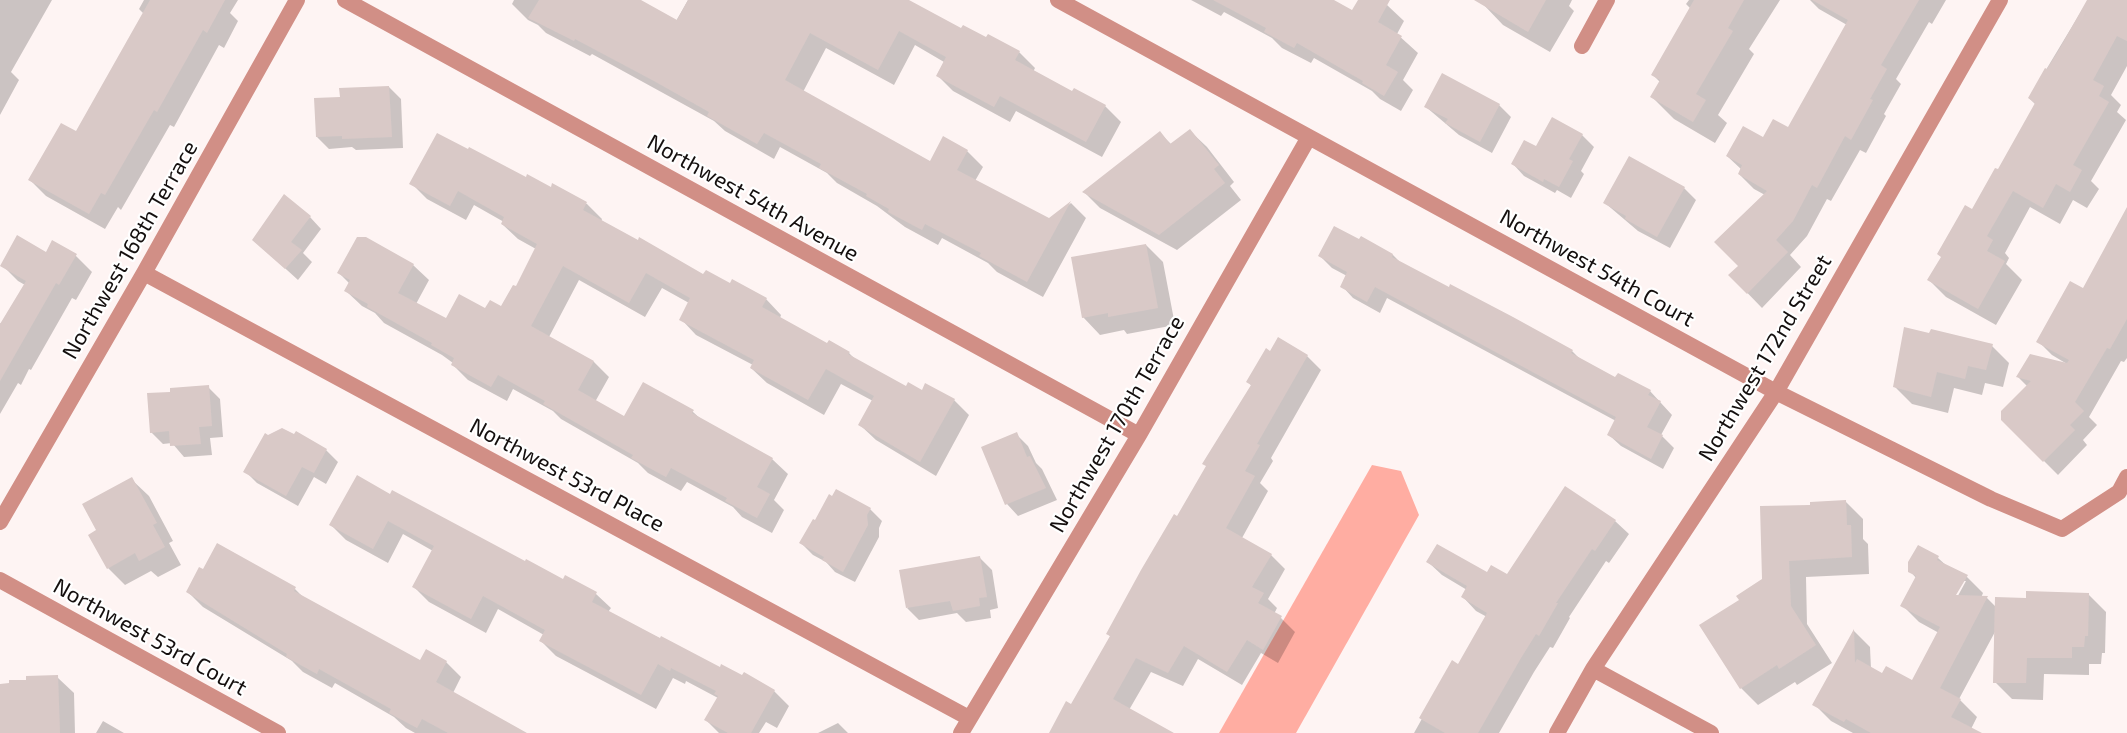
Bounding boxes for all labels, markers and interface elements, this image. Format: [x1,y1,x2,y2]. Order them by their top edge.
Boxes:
street label: Northwest 54th Avenue [643,129,863,267]
street label: Northwest 168th Terrace [57,136,203,364]
street label: Northwest 54th Court [1495,203,1699,333]
street label: Northwest 172nd Street [1693,250,1837,466]
street label: Northwest 170th Terrace [1044,311,1190,537]
street label: Northwest 53rd Place [465,413,669,537]
street label: Northwest 53rd Court [49,573,251,701]

